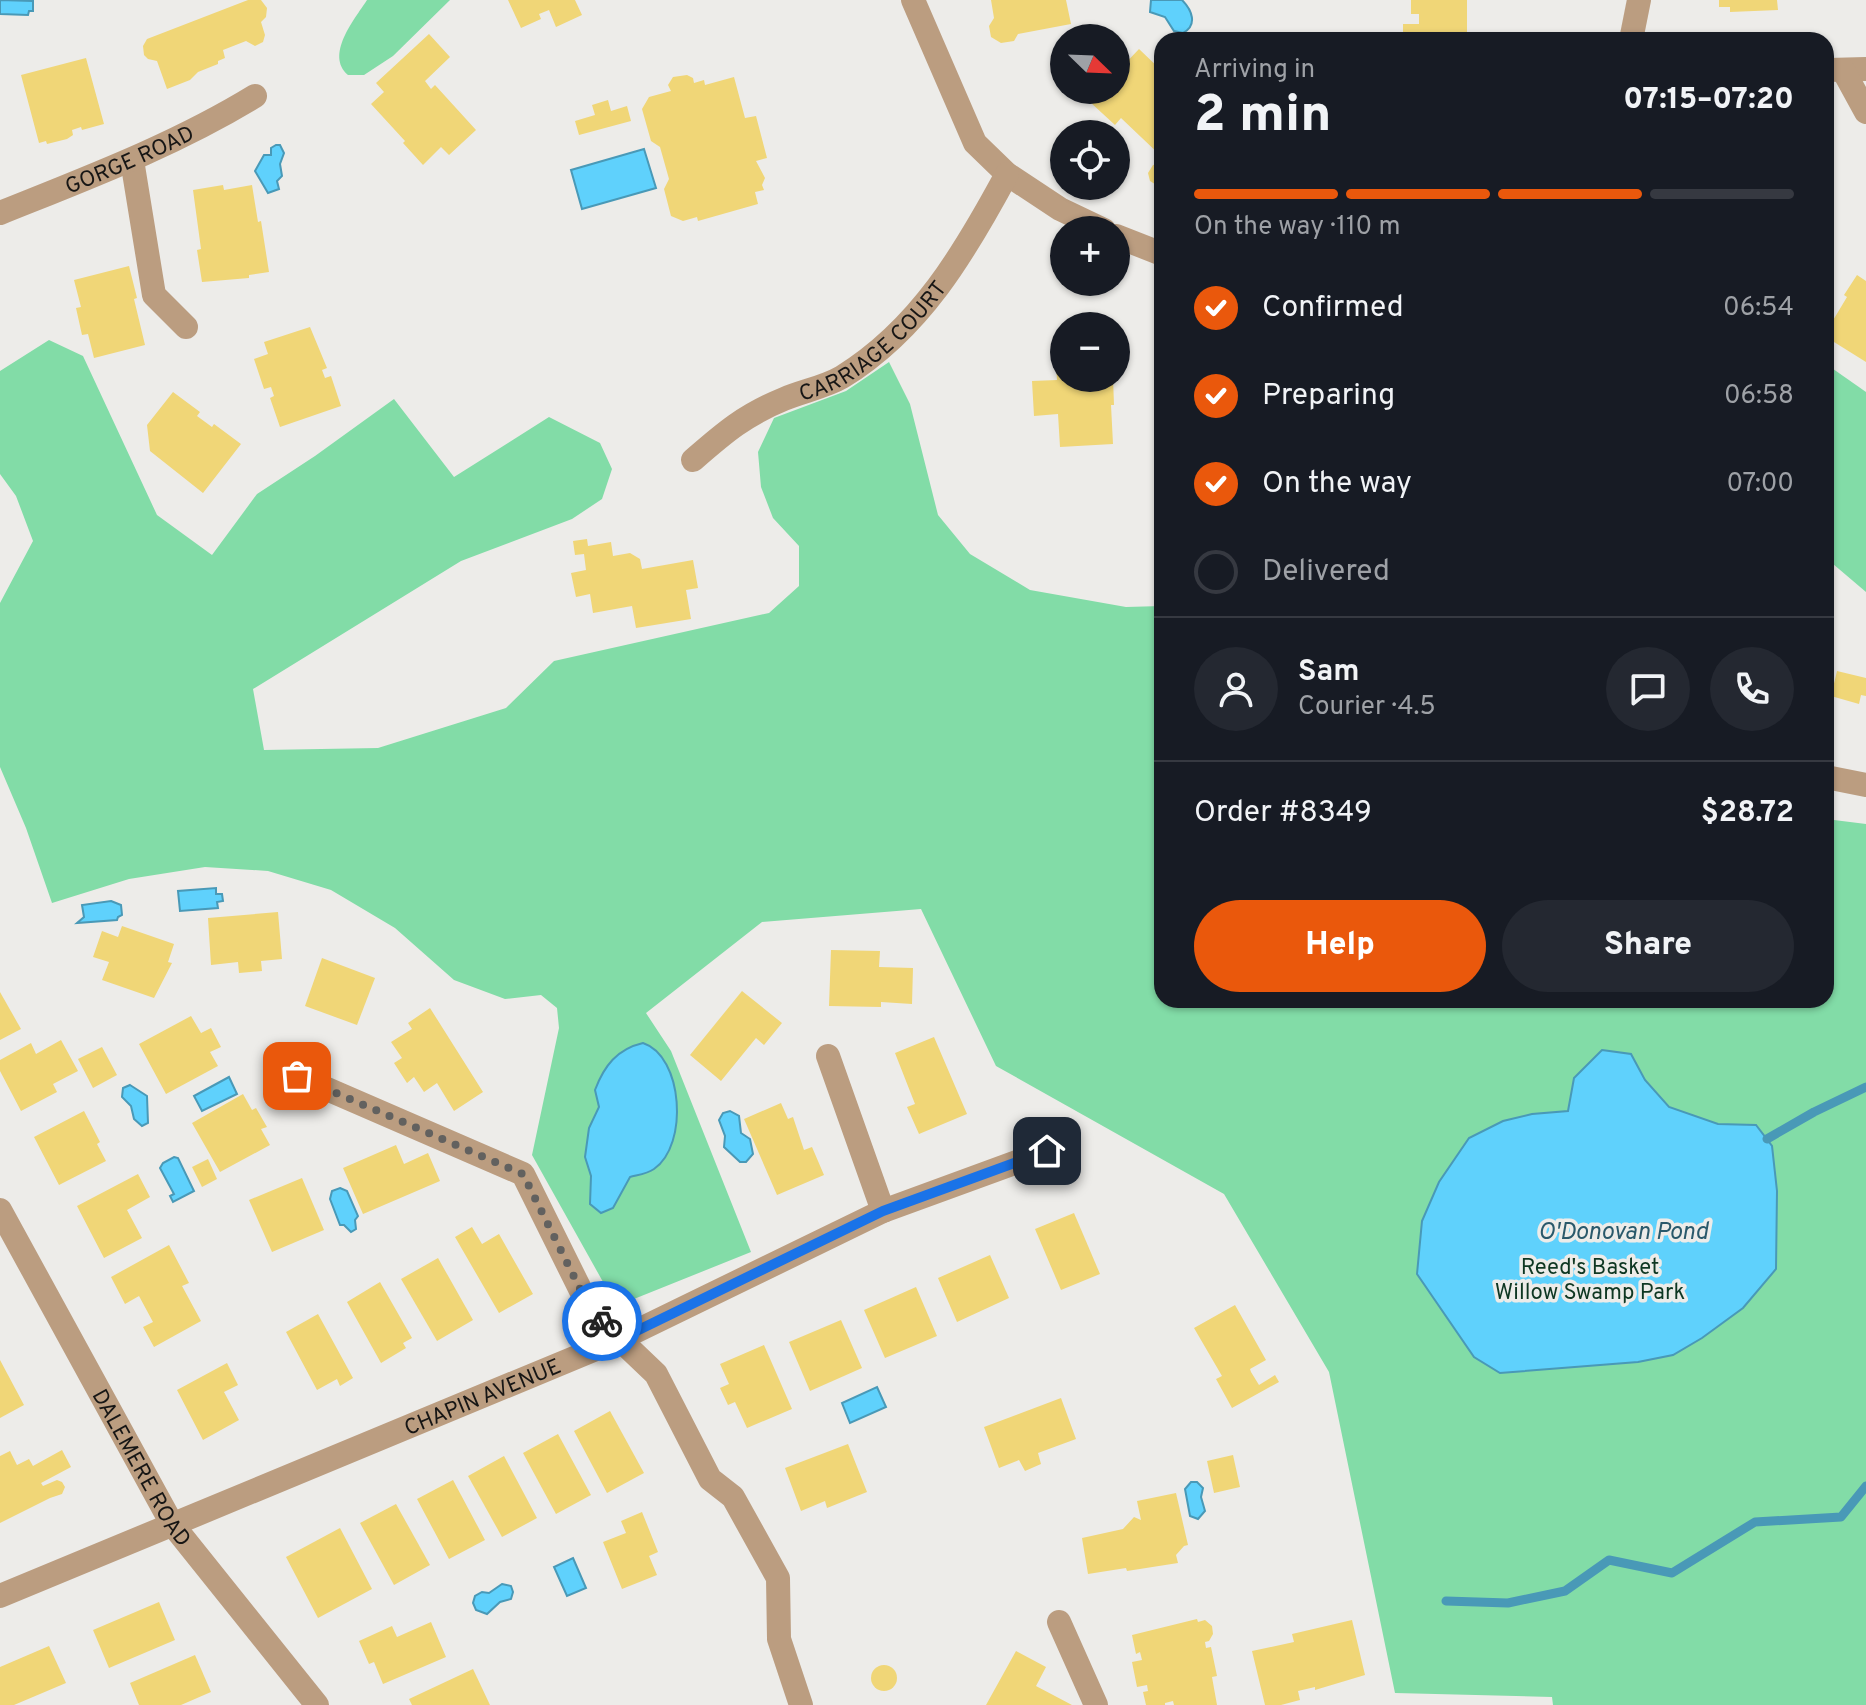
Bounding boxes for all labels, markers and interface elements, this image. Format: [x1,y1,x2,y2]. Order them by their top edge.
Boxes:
north arrow [1050,24,1130,104]
map controls [1050,24,1130,392]
text: Arriving in [1194,54,1315,87]
text: 07:15–07:20 [1623,82,1794,119]
text: 2 min [1194,84,1332,150]
button: locate [1050,120,1130,200]
street label: GORGE ROAD [62,121,199,201]
text: On the way · 110 m [1194,211,1400,244]
button: + [1050,216,1130,296]
street label: CARRIAGE COURT [796,276,954,409]
icon: check [1194,286,1238,330]
text: Confirmed [1262,290,1404,327]
text: 06:54 [1723,292,1794,325]
button: − [1050,312,1130,392]
icon: check [1194,374,1238,418]
text: Preparing [1262,378,1395,415]
text: 06:58 [1724,380,1794,413]
icon: check [1194,462,1238,506]
text: On the way [1262,466,1412,503]
text: 07:00 [1727,468,1794,501]
text: Delivered [1262,554,1390,591]
button: person [1194,647,1278,731]
button: chat [1606,647,1690,731]
button: phone [1710,647,1794,731]
text: Sam [1298,654,1360,691]
text: Courier · 4.5 [1298,691,1436,724]
text: Order #8349 [1194,795,1372,832]
text: $28.72 [1701,795,1794,832]
button: Help [1194,900,1486,992]
button: Share [1502,900,1794,992]
pin [263,1042,331,1110]
icon: bag [275,1054,319,1098]
pin [1013,1117,1081,1185]
icon: home [1025,1129,1069,1173]
water label: O'Donovan Pond [1538,1218,1710,1248]
park label: Reed's Basket Willow Swamp Park [1495,1255,1685,1307]
courier [562,1281,642,1361]
icon: bike [580,1299,624,1343]
street label: CHAPIN AVENUE [401,1354,566,1443]
street label: DALEMERE ROAD [85,1385,196,1553]

